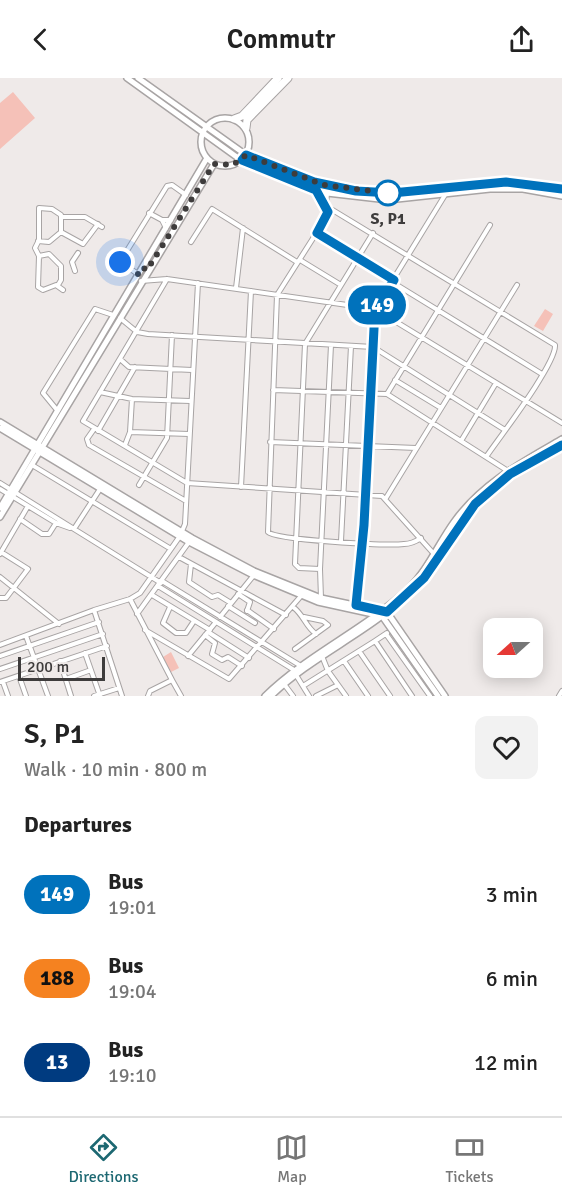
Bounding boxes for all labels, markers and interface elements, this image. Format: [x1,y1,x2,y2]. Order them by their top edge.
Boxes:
icon: back [24,23,57,56]
text: Commutr [227,23,335,56]
icon: share [505,23,538,56]
marker: S, P1 [375,180,401,206]
place label: S, P1 [370,209,406,229]
your location [105,247,135,277]
line badge: 149 [342,286,412,324]
text: 149 [360,292,394,318]
north arrow [483,618,543,678]
map controls [483,618,543,678]
scale bar [18,654,105,682]
text: 200 m [27,657,69,677]
button: heart [475,716,538,779]
text: S, P1 [24,717,85,751]
text: Walk · 10 min · 800 m [24,757,207,782]
text: Departures [24,811,132,838]
text: Bus [108,868,143,895]
text: 149 [40,881,74,907]
text: 3 min [486,881,538,908]
text: 19:01 [108,895,157,920]
text: Bus [108,952,143,979]
text: 188 [40,965,74,991]
text: 6 min [486,965,538,992]
text: 19:04 [108,979,157,1004]
text: Bus [108,1036,143,1063]
text: 13 [46,1049,68,1075]
text: 12 min [474,1049,538,1076]
text: 19:10 [108,1063,157,1088]
tab: Directions [68,1131,138,1187]
tab: Map [275,1131,308,1187]
tab: Tickets [445,1131,493,1187]

